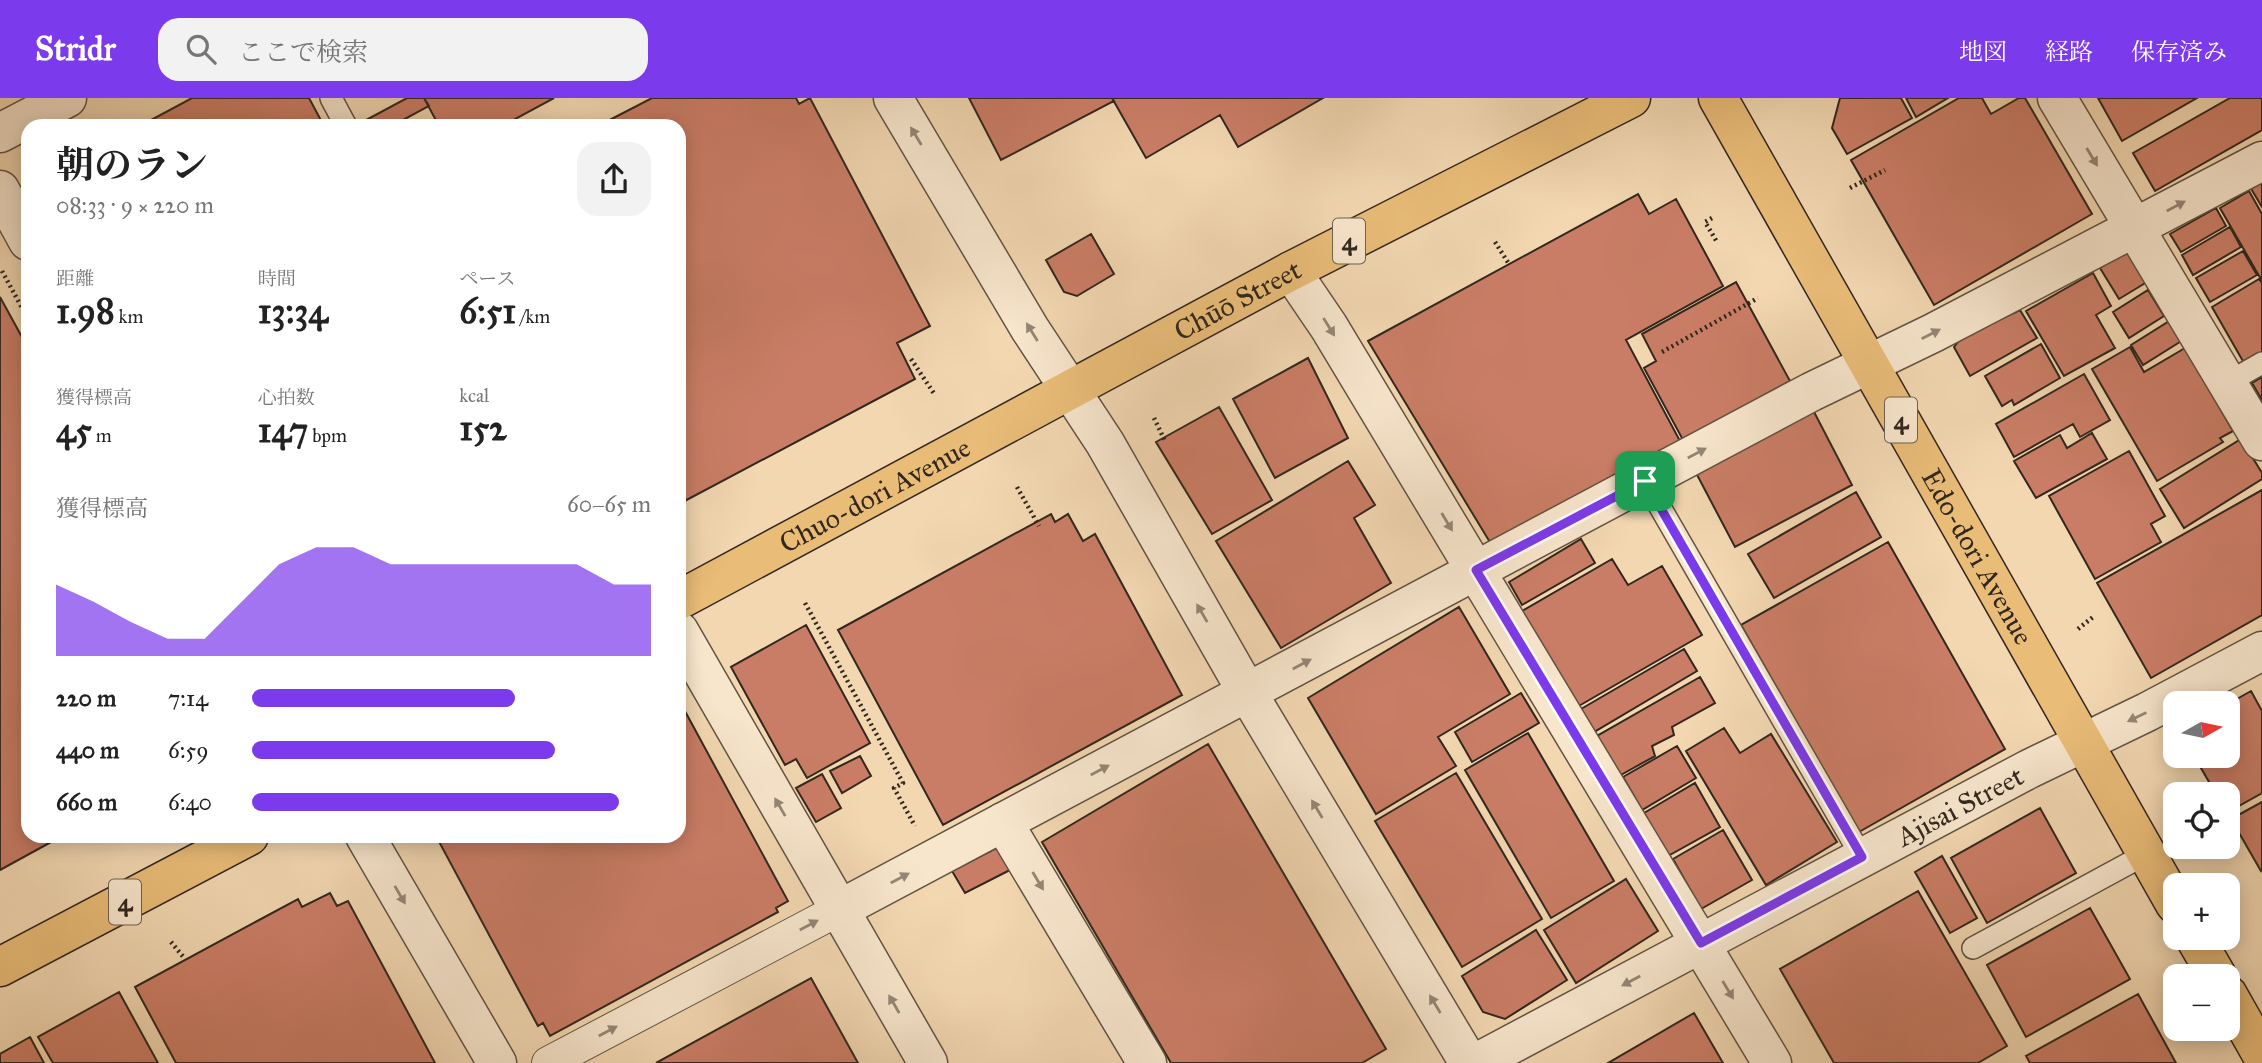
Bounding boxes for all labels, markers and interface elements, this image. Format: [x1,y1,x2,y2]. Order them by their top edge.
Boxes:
search box [158,18,648,81]
text: Stridr [35,29,116,69]
icon: search [182,30,220,68]
text: ここで検索 [238,36,368,68]
text: 地図 [1959,37,2007,67]
text: 経路 [2045,37,2093,67]
text: 保存済み [2131,37,2227,67]
one-way arrow [910,127,922,146]
text: 朝のラン [56,142,208,188]
button: share [577,142,651,216]
one-way arrow [2086,147,2099,166]
text: 08:33 · 9 × 220 m [56,191,214,219]
one-way arrow [2166,201,2186,212]
road number: 4 [1333,218,1365,264]
street label: Chūō Street [1168,252,1307,349]
text: 距離 [56,267,94,290]
text: 時間 [258,267,296,290]
text: ペース [459,267,515,290]
text: 1.98 [56,290,115,333]
text: 13:34 [258,290,328,333]
text: 6:51 [459,290,516,333]
text: km [115,305,143,328]
text: /km [516,305,550,328]
one-way arrow [1323,318,1336,337]
one-way arrow [1025,322,1038,342]
one-way arrow [1921,328,1941,340]
text: kcal [459,384,489,407]
text: 獲得標高 [56,386,132,409]
text: 心拍数 [258,386,315,409]
road number: 4 [1885,398,1917,442]
text: 152 [459,407,506,450]
text: 45 [56,409,92,452]
text: 147 [258,409,308,452]
text: m [92,424,112,447]
text: bpm [308,424,347,447]
street label: Chuo-dori Avenue [773,430,976,561]
one-way arrow [1687,447,1707,459]
pin [1615,451,1675,511]
icon: arrive [1626,462,1664,500]
street label: Edo-dori Avenue [1914,463,2041,651]
text: 60–65 m [567,490,651,518]
text: 獲得標高 [56,494,148,522]
one-way arrow [1441,513,1453,532]
one-way arrow [1196,604,1208,623]
one-way arrow [1292,658,1311,670]
text: 220 m [56,684,116,712]
text: 7:14 [168,684,208,712]
north arrow [2163,691,2240,768]
map controls [2163,691,2240,1041]
one-way arrow [2126,712,2147,723]
text: 440 m [56,736,119,764]
text: 6:59 [168,736,209,764]
street label: Ajisai Street [1890,758,2030,855]
one-way arrow [1091,764,1110,776]
button: locate [2163,782,2240,859]
text: 660 m [56,788,117,816]
text: 6:40 [168,788,212,816]
one-way arrow [774,798,786,817]
one-way arrow [1311,800,1324,819]
one-way arrow [890,872,910,883]
one-way arrow [1032,872,1044,891]
button: + [2163,873,2240,950]
road number: 4 [109,880,141,924]
one-way arrow [394,886,406,905]
one-way arrow [799,920,819,931]
button: − [2163,964,2240,1041]
one-way arrow [1620,974,1640,986]
one-way arrow [1722,981,1735,1000]
one-way arrow [888,994,900,1014]
one-way arrow [1428,995,1441,1014]
one-way arrow [598,1026,618,1037]

